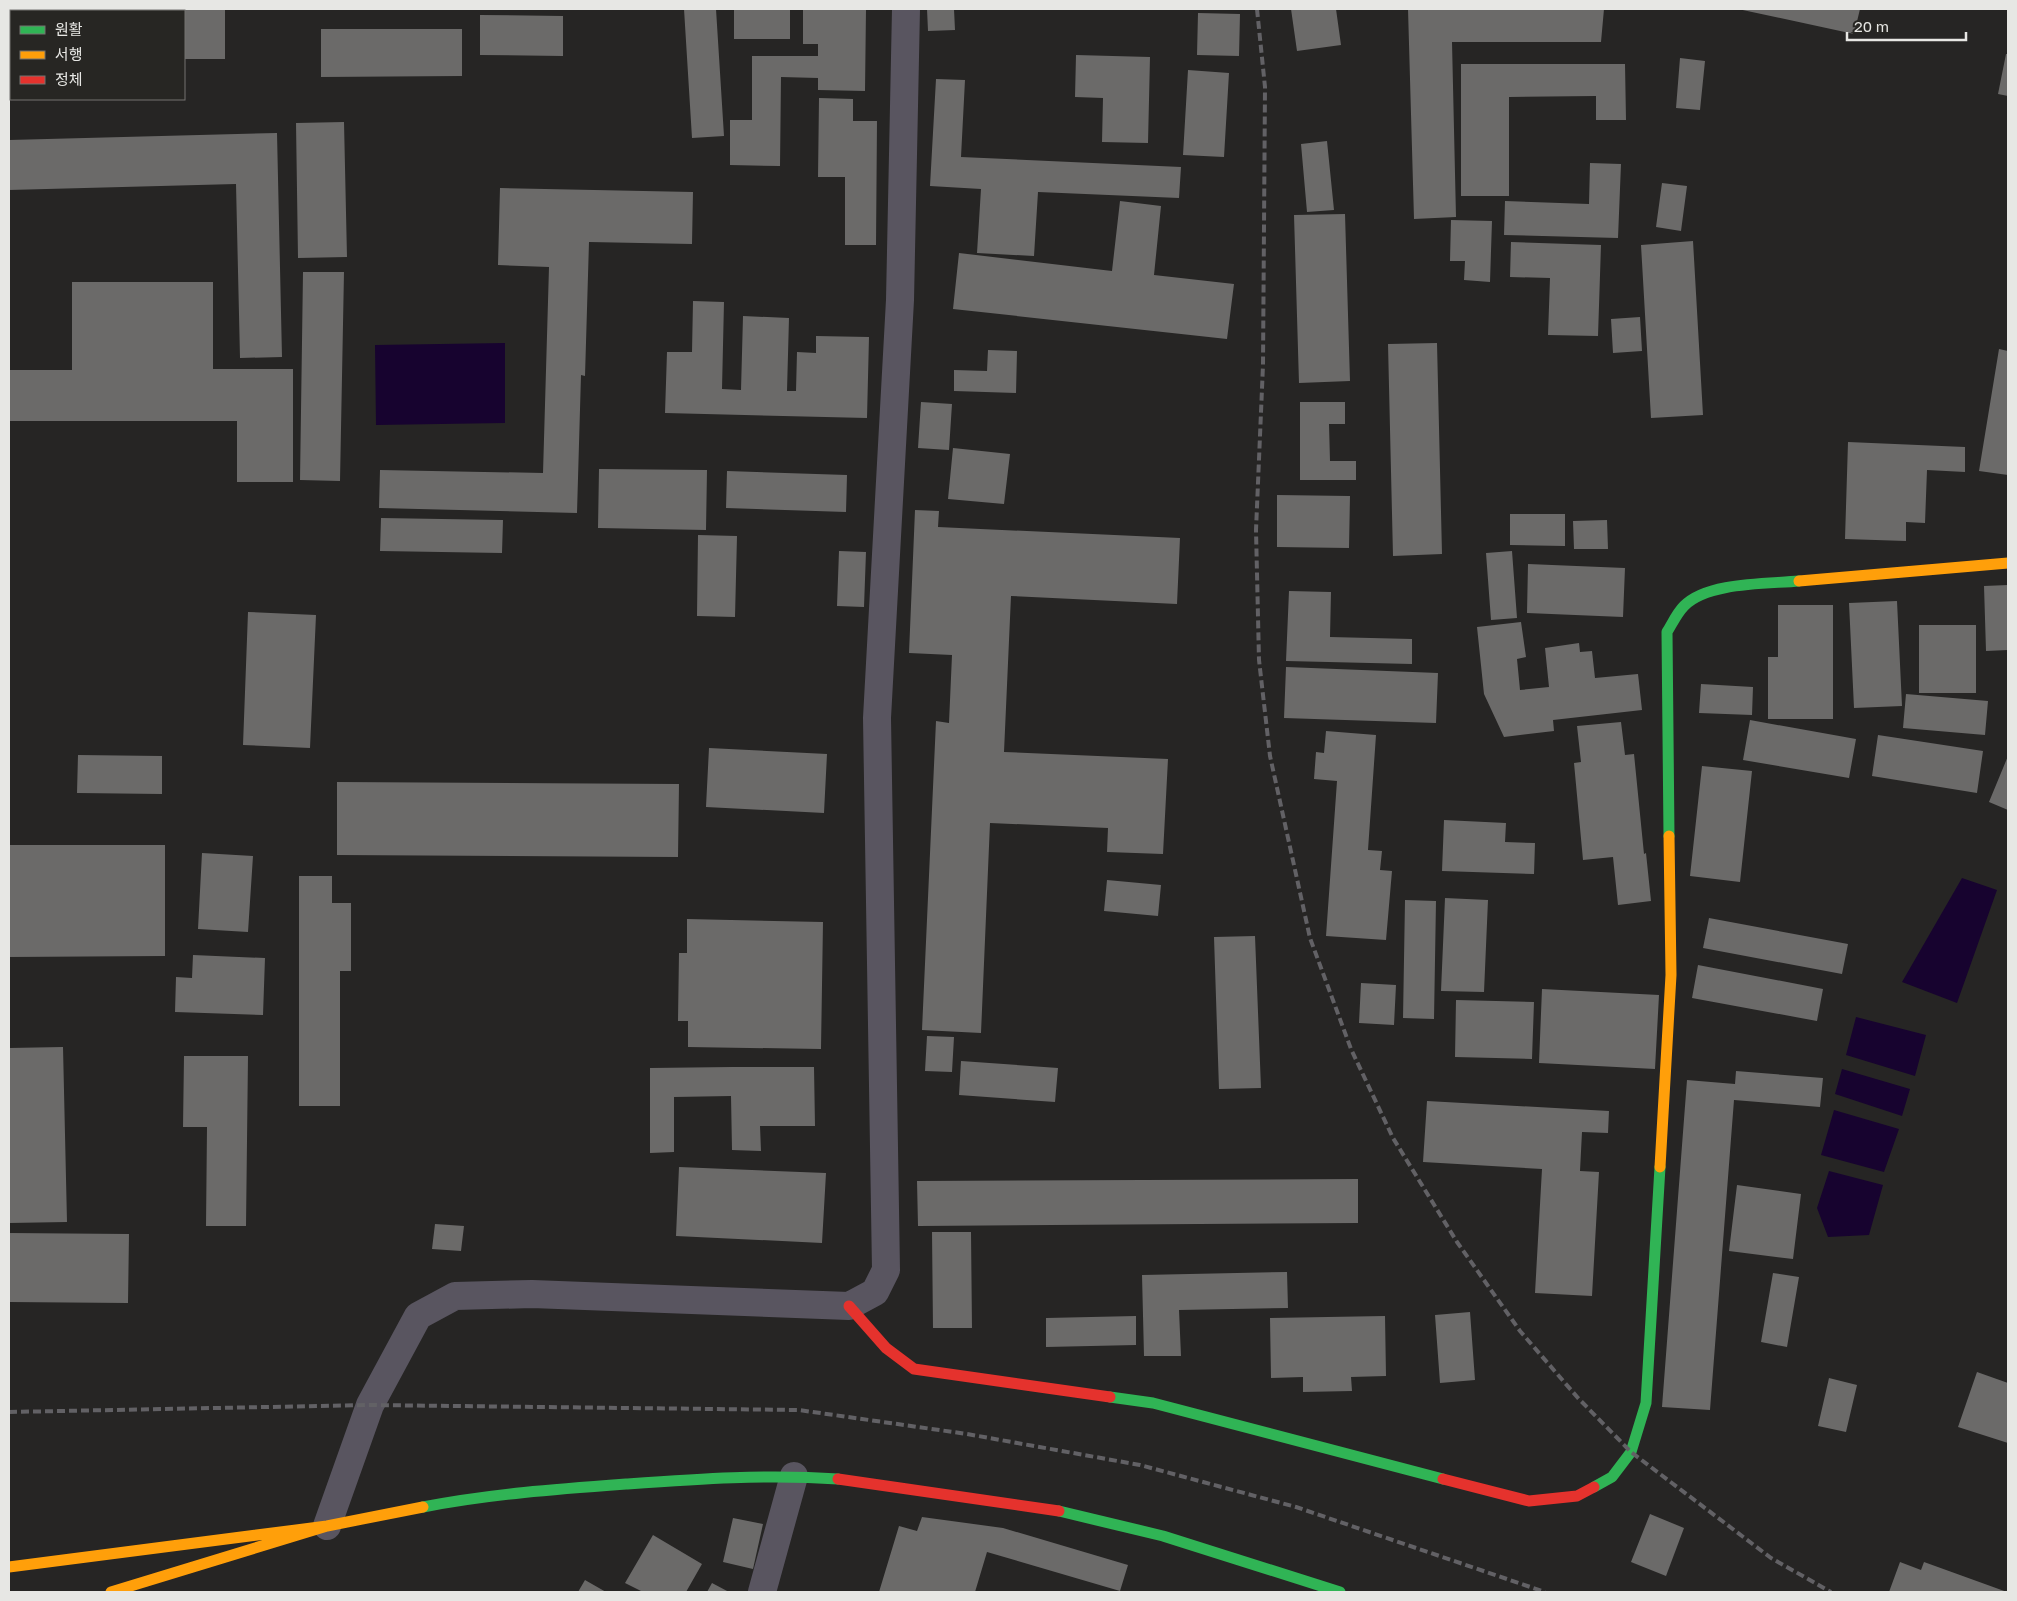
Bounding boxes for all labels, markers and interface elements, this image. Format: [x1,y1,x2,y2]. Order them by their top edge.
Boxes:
legend [10,10,185,100]
scale bar [1847,10,1966,42]
text: 20 m [1854,17,1889,35]
text: 원활 [55,20,83,38]
text: 서행 [55,45,83,63]
text: 정체 [55,70,83,88]

